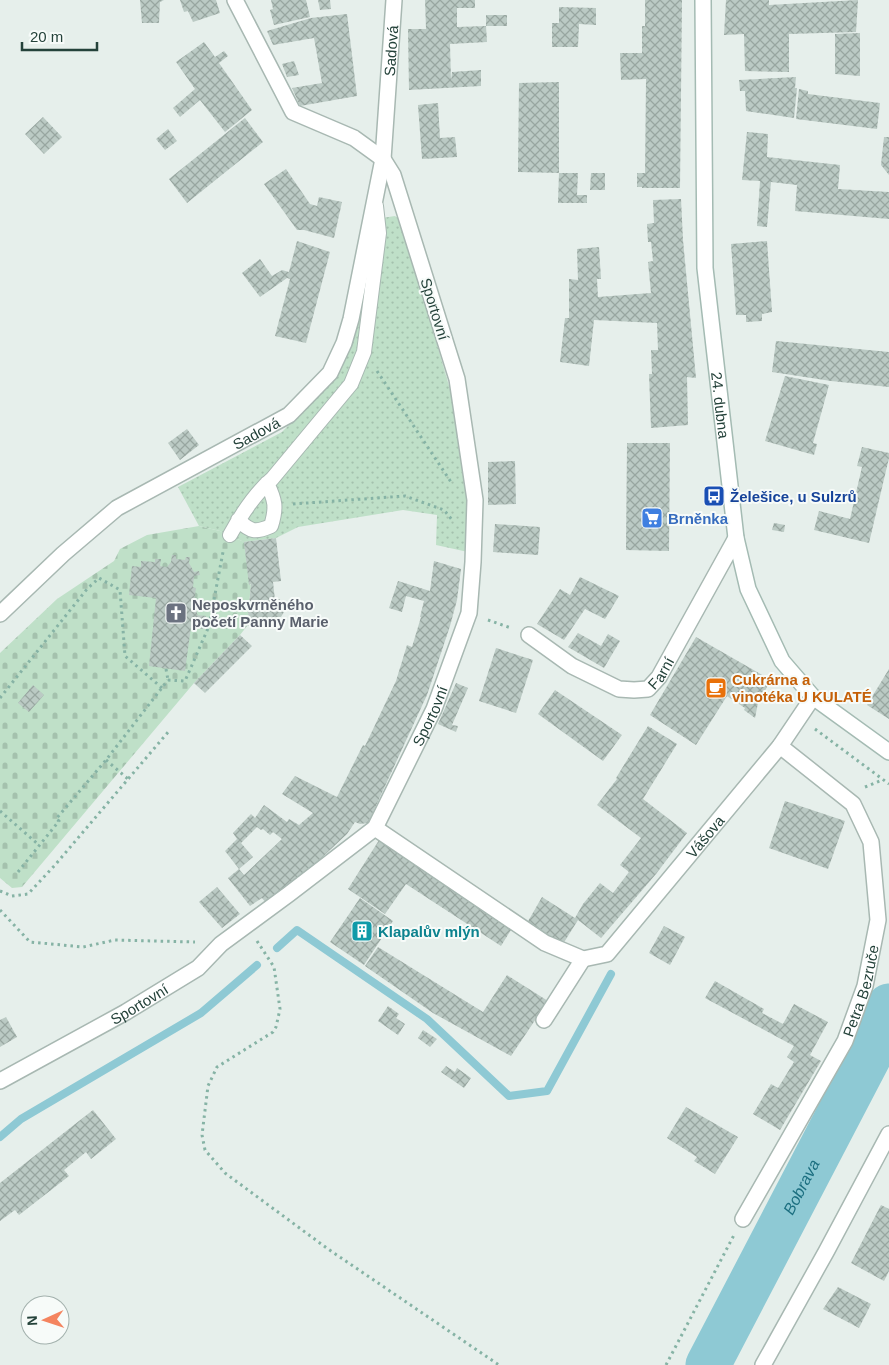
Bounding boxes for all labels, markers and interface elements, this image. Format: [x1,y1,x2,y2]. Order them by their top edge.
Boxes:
scale bar [22,20,98,52]
street label: Sadová [380,24,401,77]
text: 20 m [30,28,63,45]
street label: Sportovní [417,276,453,343]
street label: 24. dubna [708,371,733,440]
street label: Sadová [230,413,283,452]
bus stop icon: Želešice, u Sulzrů [702,484,726,508]
place label: Želešice, u Sulzrů [730,488,857,505]
supermarket icon: Brněnka [640,506,664,530]
place label: Brněnka [668,510,729,527]
place label: Neposkvrněného početí Panny Marie [192,596,329,630]
church icon: Neposkvrněného početí Panny Marie [164,601,188,625]
street label: Farní [644,653,677,692]
place label: Cukrárna a vinotéka U KULATÉ [732,671,872,705]
cafe icon: Cukrárna a vinotéka U KULATÉ [704,676,728,700]
street label: Sportovní [409,683,451,749]
street label: Vášova [682,811,728,861]
building icon: Klapalův mlýn [350,919,374,943]
place label: Klapalův mlýn [378,923,480,940]
street label: Petra Bezruče [839,943,881,1039]
street label: Sportovní [107,980,172,1028]
water label: Bobrava [780,1156,822,1217]
north arrow [20,1295,70,1345]
text: N [24,1315,40,1326]

